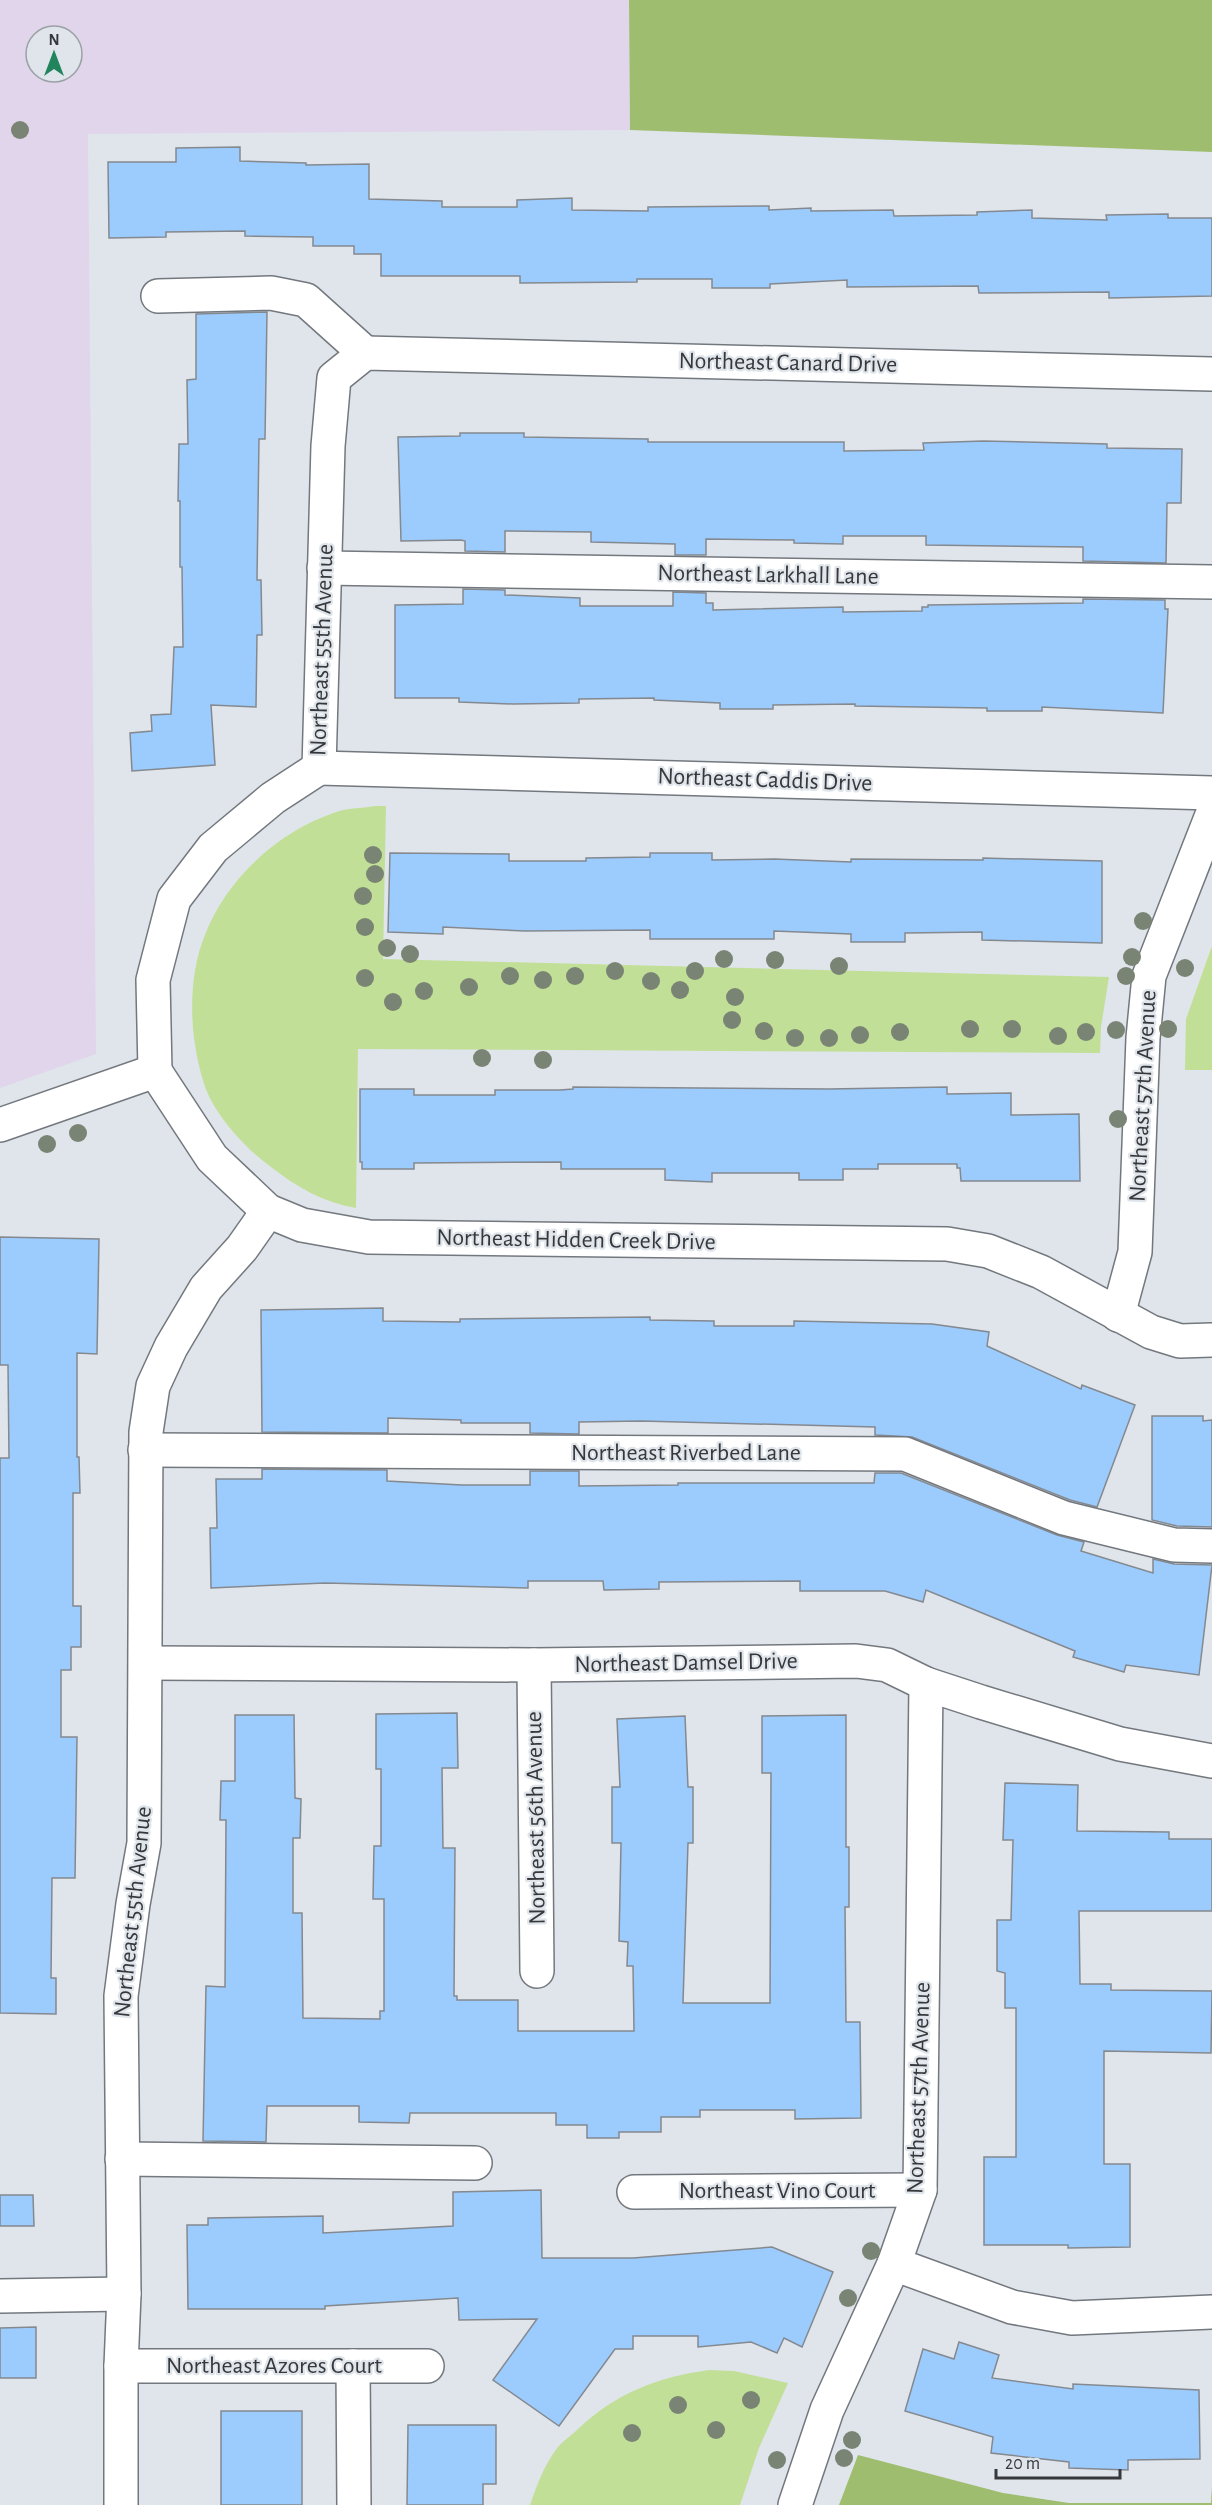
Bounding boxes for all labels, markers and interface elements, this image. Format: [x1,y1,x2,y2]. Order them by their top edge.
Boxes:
north arrow [24,24,84,84]
text: N [48,32,60,48]
street label: Northeast Canard Drive [679,349,897,377]
street label: Northeast 55th Avenue [306,544,338,756]
street label: Northeast Larkhall Lane [657,561,879,589]
street label: Northeast Caddis Drive [657,764,873,796]
street label: Northeast 57th Avenue [1125,989,1161,1203]
street label: Northeast Hidden Creek Drive [436,1226,716,1254]
street label: Northeast Riverbed Lane [571,1441,801,1465]
street label: Northeast Damsel Drive [574,1649,798,1677]
street label: Northeast 56th Avenue [522,1711,550,1925]
street label: Northeast 55th Avenue [110,1805,156,2019]
street label: Northeast 57th Avenue [903,1982,935,2194]
street label: Northeast Vino Court [679,2179,876,2203]
street label: Northeast Azores Court [166,2354,382,2378]
scale bar [996,2442,1120,2480]
text: 20 m [1005,2455,1040,2473]

